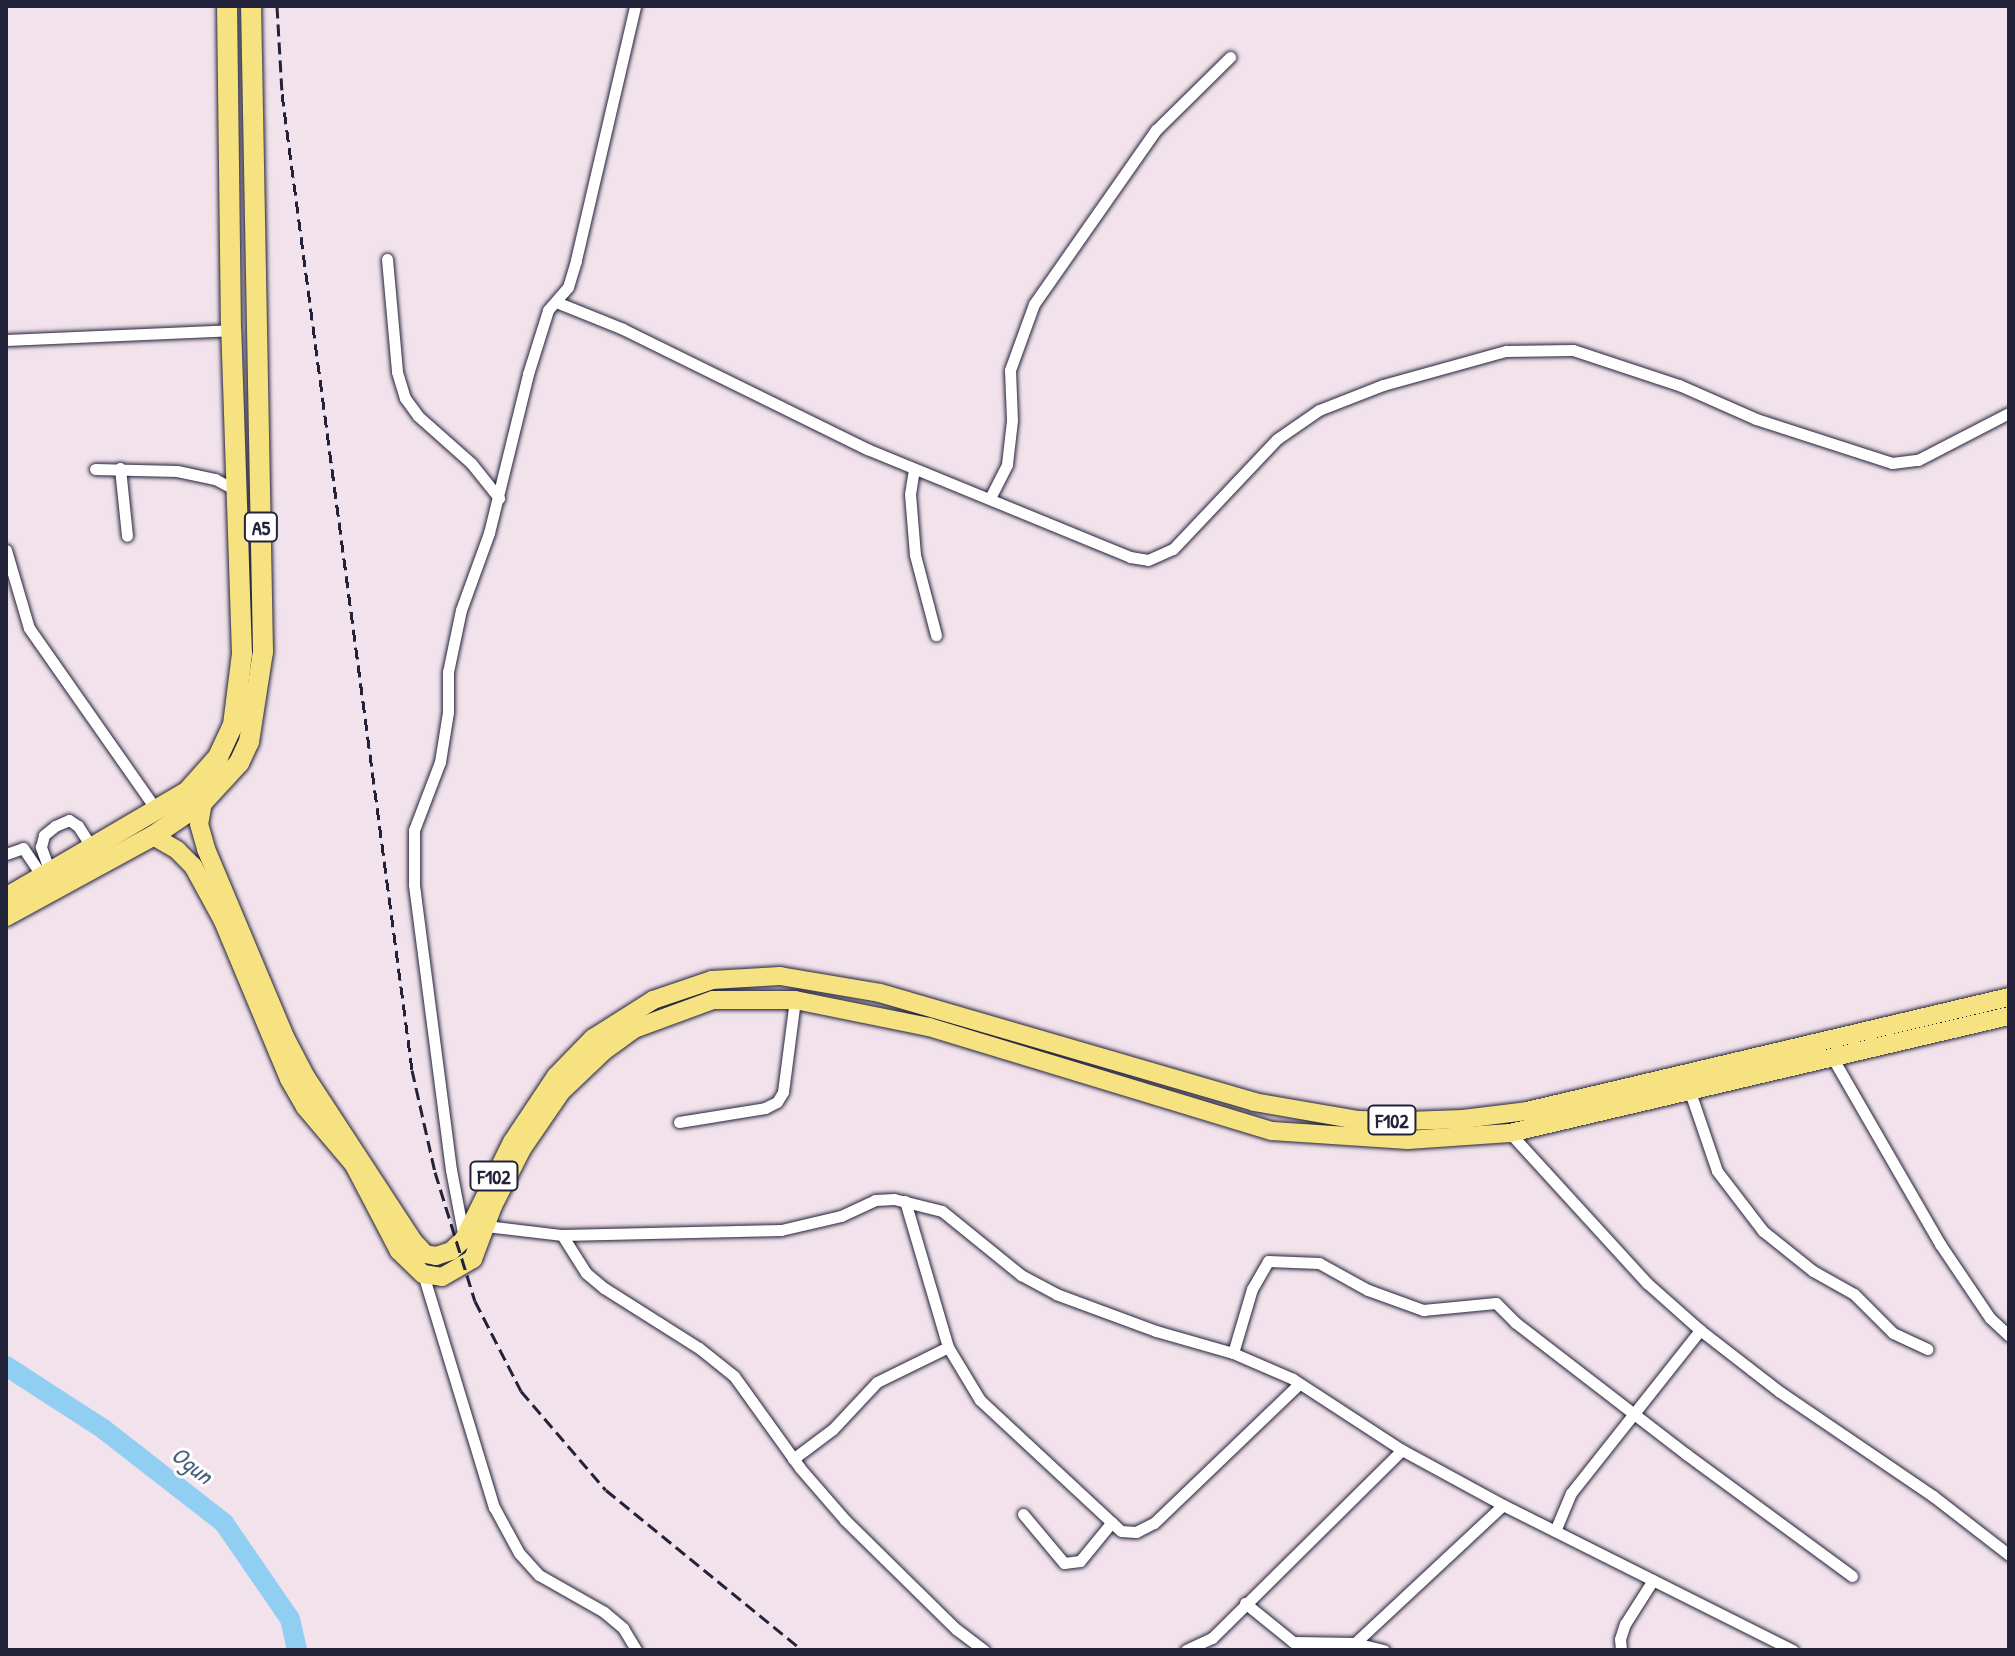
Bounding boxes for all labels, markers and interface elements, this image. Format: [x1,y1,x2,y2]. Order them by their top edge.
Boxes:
road number: A5 [243,511,279,543]
road number: F102 [1366,1104,1418,1136]
road number: F102 [468,1160,520,1192]
water label: Ogun [166,1440,218,1490]

